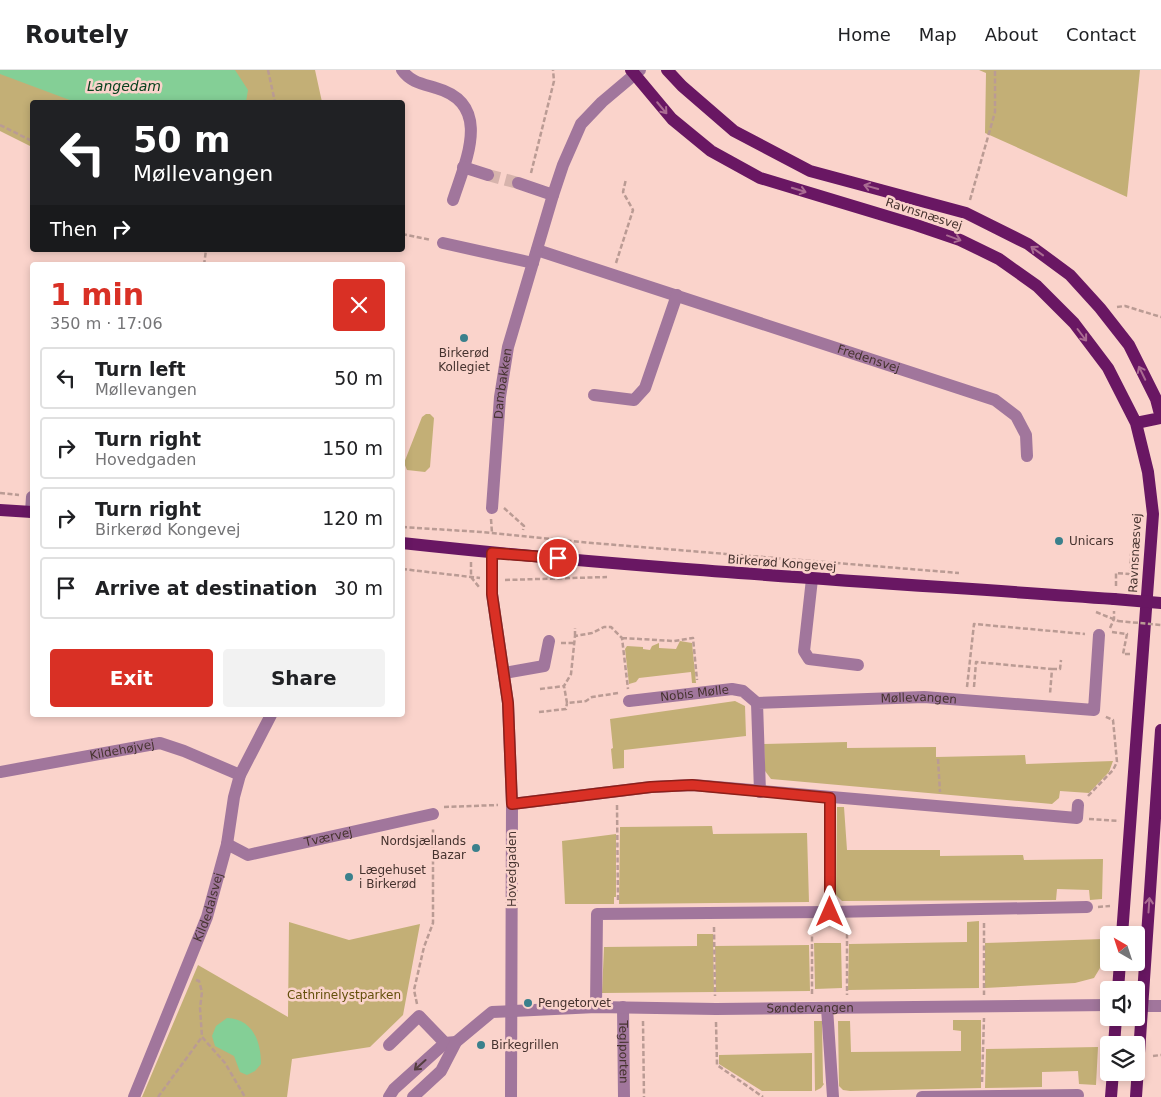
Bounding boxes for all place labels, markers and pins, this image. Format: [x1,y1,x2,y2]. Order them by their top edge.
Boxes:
marker: Birkerød Kollegiet [458,332,470,344]
place label: Birkerød Kollegiet [438,346,490,374]
place label: Unicars [1069,534,1114,548]
marker: Unicars [1053,535,1065,547]
pin [537,537,579,579]
place label: Nordsjællands Bazar [380,834,466,862]
marker: Nordsjællands Bazar [470,842,482,854]
place label: Lægehuset i Birkerød [359,863,426,891]
marker: Lægehuset i Birkerød [343,871,355,883]
place label: Pengetorvet [538,996,611,1010]
marker: Pengetorvet [522,997,534,1009]
place label: Birkegrillen [491,1038,559,1052]
marker: Birkegrillen [475,1039,487,1051]

